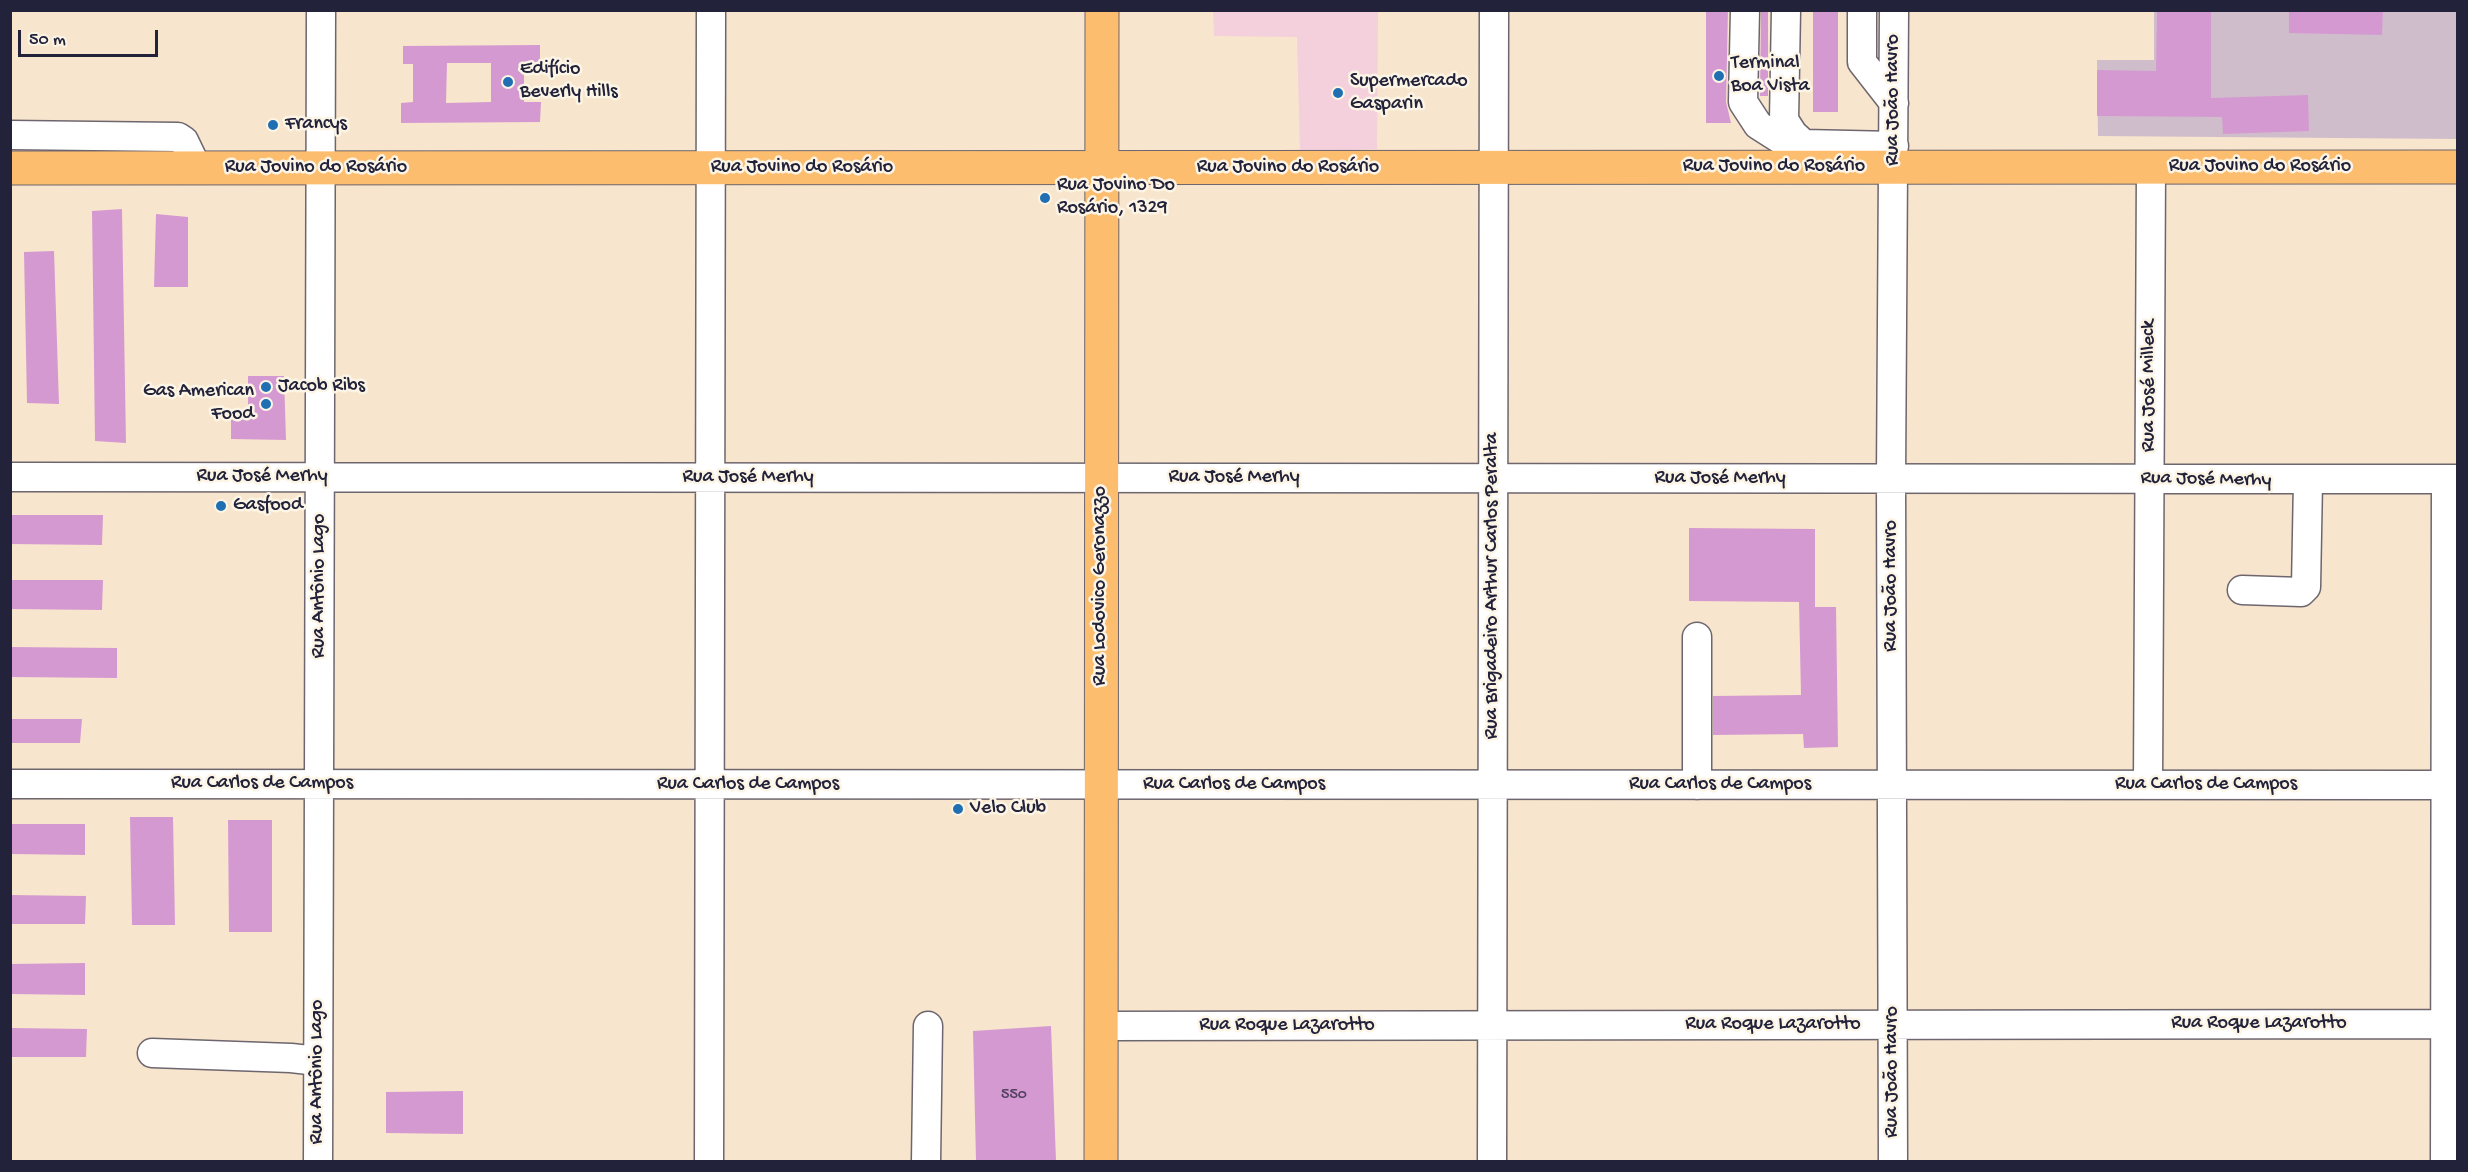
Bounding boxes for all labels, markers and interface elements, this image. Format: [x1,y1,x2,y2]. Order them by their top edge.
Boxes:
scale bar [21,18,160,56]
text: 50 m [29,30,66,51]
street label: Rua João Havro [1882,34,1906,166]
place label: Terminal Boa Vista [1731,52,1810,99]
place label: Edifício Beverly Hills [520,58,618,105]
marker: Terminal Boa Vista [1712,69,1726,83]
place label: Supermercado Gasparin [1350,70,1468,117]
marker: Edifício Beverly Hills [501,75,515,89]
marker: Supermercado Gasparin [1331,86,1345,100]
place label: Francys [285,113,347,137]
marker: Francys [266,118,280,132]
street label: Rua Jovino do Rosário [1683,155,1865,179]
street label: Rua Jovino do Rosário [2169,155,2351,179]
street label: Rua Jovino do Rosário [225,156,407,180]
street label: Rua Jovino do Rosário [711,156,893,180]
street label: Rua Jovino do Rosário [1197,156,1379,180]
place label: Rua Jovino Do Rosário, 1329 [1057,174,1175,221]
marker: Rua Jovino Do Rosário, 1329 [1038,191,1052,205]
street label: Rua José Milleck [2138,320,2162,452]
place label: Jacob Ribs [278,375,365,399]
place label: Gas American Food [143,380,254,427]
marker: Jacob Ribs [259,380,273,394]
marker: Gas American Food [259,397,273,411]
street label: Rua Brigadeiro Arthur Carlos Peralta [1481,433,1505,739]
street label: Rua José Merhy [197,465,327,489]
street label: Rua José Merhy [683,466,813,490]
street label: Rua José Merhy [1169,466,1299,490]
street label: Rua José Merhy [1655,467,1785,491]
street label: Rua José Merhy [2140,467,2272,493]
street label: Rua Lodovico Geronazzo [1089,486,1113,686]
place label: Gasfood [233,494,303,518]
marker: Gasfood [214,499,228,513]
street label: Rua Antônio Lago [308,514,332,658]
street label: Rua João Havro [1880,520,1904,652]
street label: Rua Carlos de Campos [171,772,353,796]
street label: Rua Carlos de Campos [657,773,839,797]
street label: Rua Carlos de Campos [1143,773,1325,797]
street label: Rua Carlos de Campos [1629,773,1811,797]
street label: Rua Carlos de Campos [2115,773,2297,797]
place label: Velo Club [970,797,1046,821]
marker: Velo Club [951,802,965,816]
street label: Rua Antônio Lago [306,1000,330,1144]
street label: Rua João Havro [1881,1006,1905,1138]
street label: Rua Roque Lazarotto [2171,1012,2347,1036]
street label: Rua Roque Lazarotto [1685,1013,1861,1037]
street label: Rua Roque Lazarotto [1199,1014,1375,1038]
house number: 550 [1001,1086,1027,1106]

